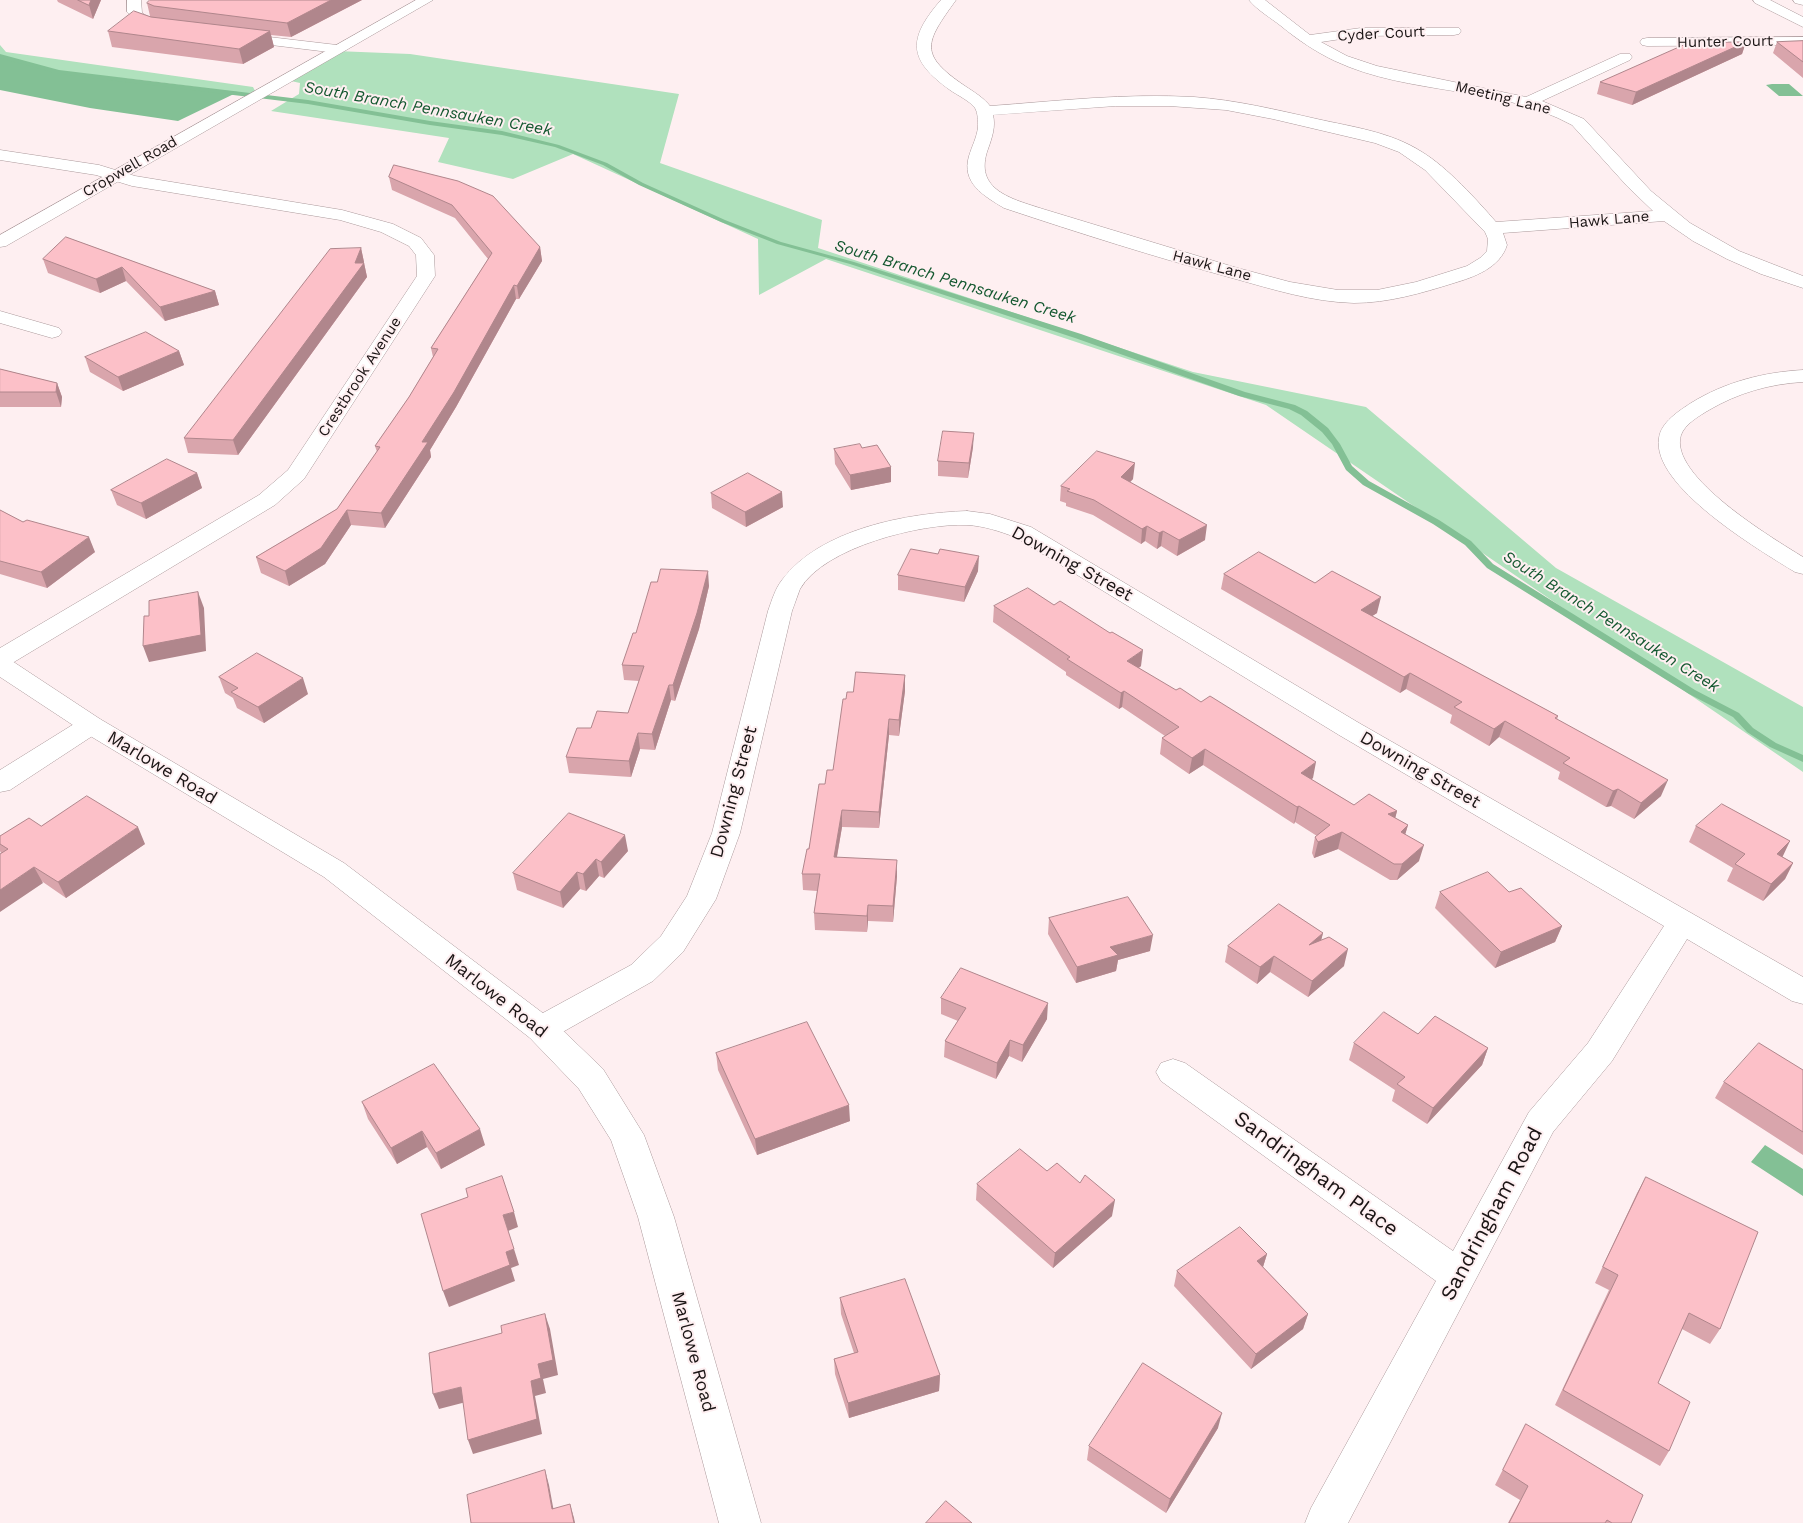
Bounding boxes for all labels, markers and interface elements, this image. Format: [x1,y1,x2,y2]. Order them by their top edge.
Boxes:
street label: Cyder Court [1337,23,1425,45]
street label: Hunter Court [1677,32,1773,52]
street label: Meeting Lane [1453,77,1553,119]
water label: South Branch Pennsauken Creek [303,78,553,140]
street label: Cropwell Road [80,133,180,201]
street label: Hawk Lane [1568,208,1650,232]
water label: South Branch Pennsauken Creek [832,236,1078,328]
street label: Hawk Lane [1171,247,1253,285]
street label: Crestbrook Avenue [315,314,405,440]
street label: Downing Street [1008,522,1136,606]
water label: South Branch Pennsauken Creek [1499,547,1723,697]
street label: Downing Street [706,724,762,860]
street label: Marlowe Road [103,727,221,809]
street label: Downing Street [1356,727,1484,813]
street label: Marlowe Road [440,949,552,1043]
street label: Sandringham Place [1229,1106,1403,1242]
street label: Sandringham Road [1436,1123,1548,1305]
street label: Marlowe Road [667,1289,719,1415]

